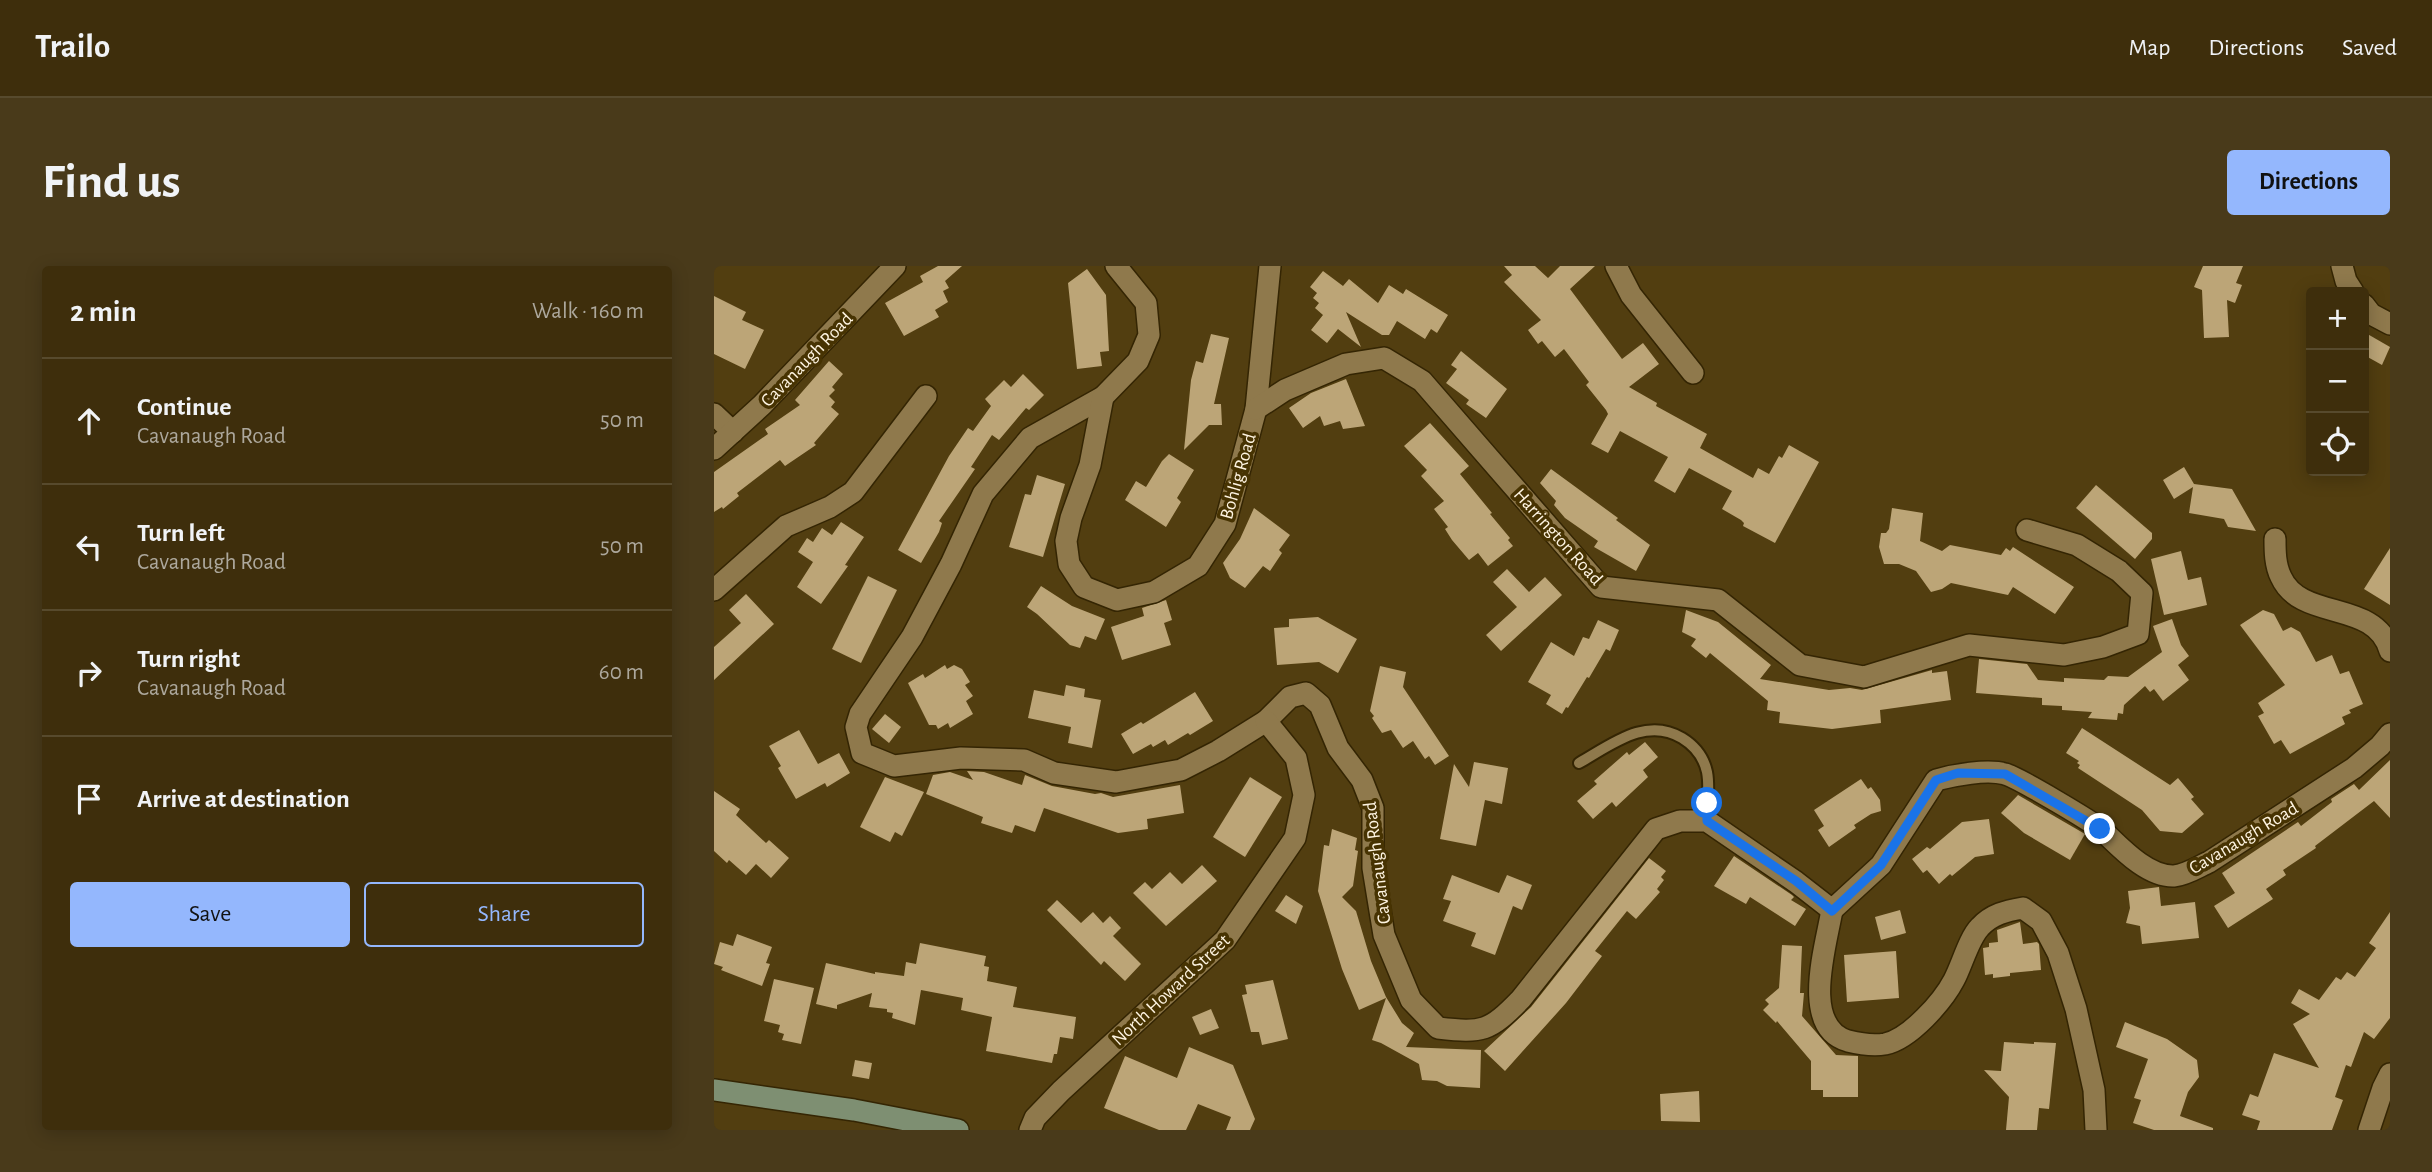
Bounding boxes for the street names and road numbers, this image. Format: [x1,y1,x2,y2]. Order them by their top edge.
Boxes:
street label: Cavanaugh Road [757,309,857,411]
street label: Bohlig Road [1217,431,1260,522]
street label: Harrington Road [1510,485,1606,589]
street label: Cavanaugh Road [2186,798,2302,878]
street label: Cavanaugh Road [1361,800,1394,925]
street label: North Howard Street [1108,931,1234,1049]

